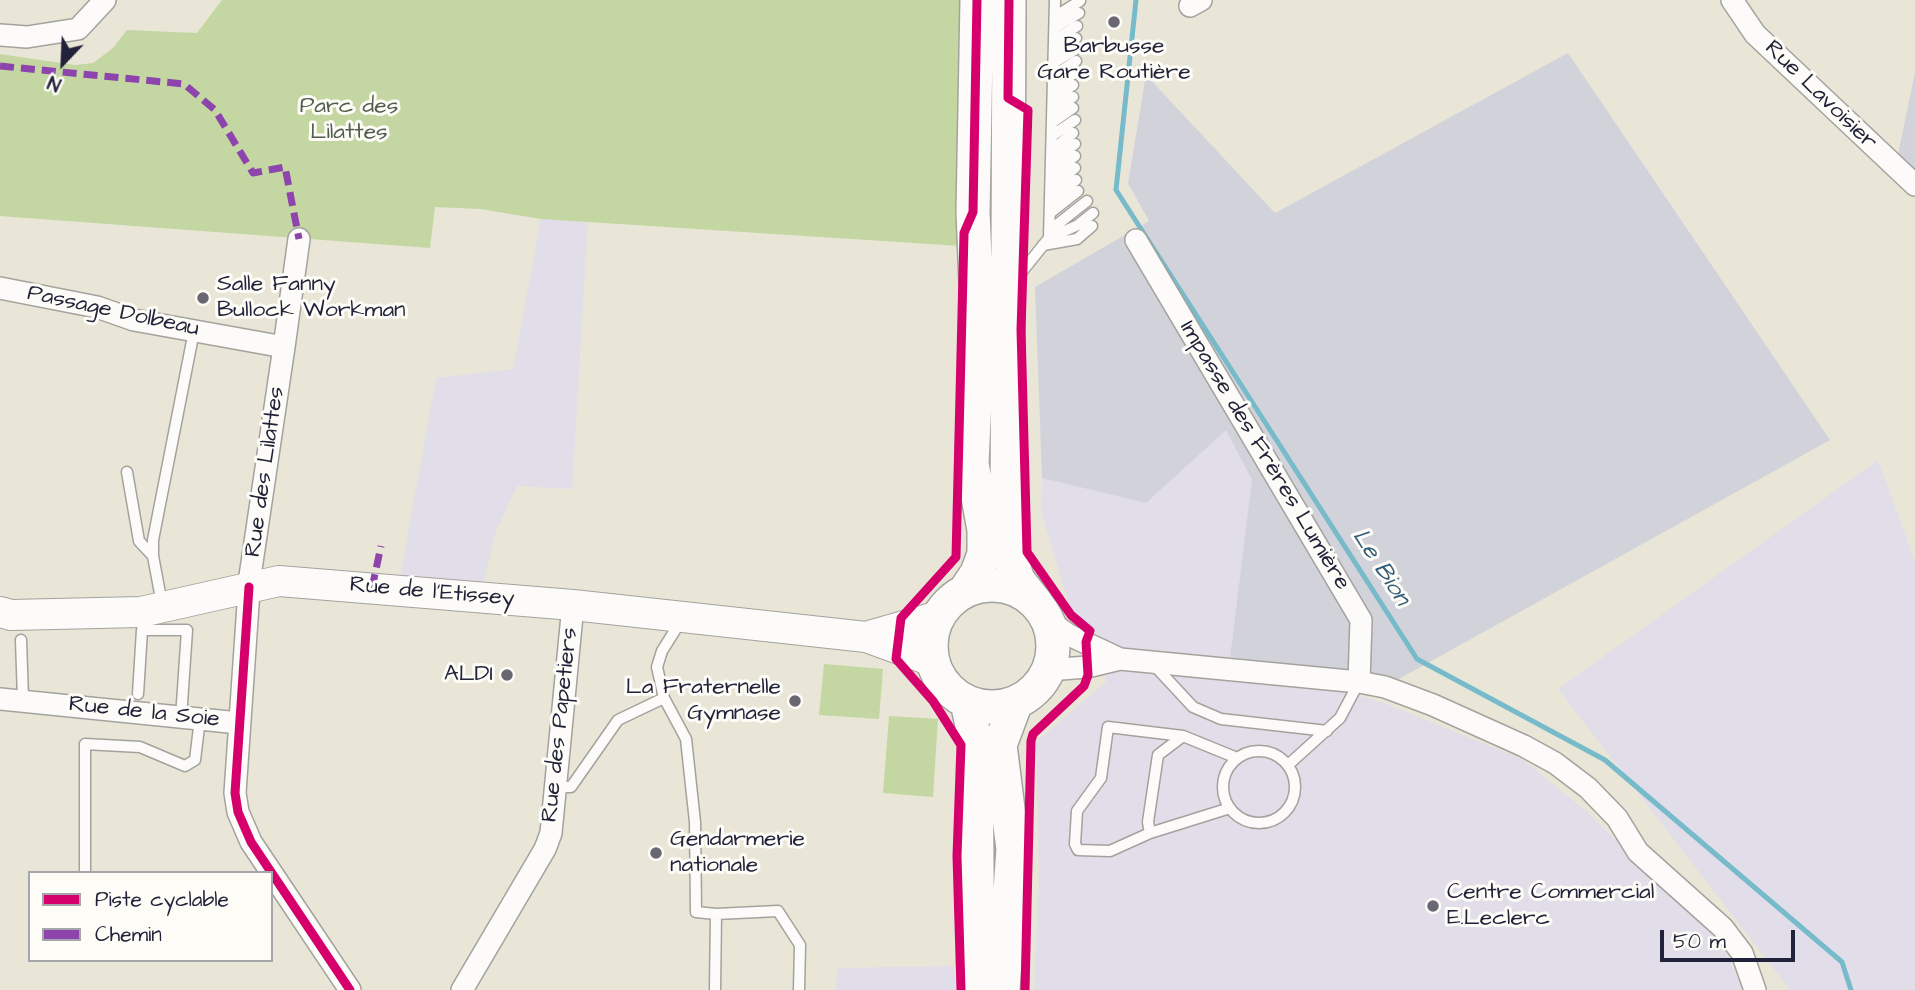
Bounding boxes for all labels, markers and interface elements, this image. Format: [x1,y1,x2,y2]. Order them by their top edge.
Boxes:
marker: Barbusse Gare Routière [1106,14,1122,30]
north arrow [28,28,98,98]
place label: Barbusse Gare Routière [1037,33,1191,87]
street label: Rue Lavoisier [1758,35,1882,157]
text: N [44,68,65,98]
park label: Parc des Lilattes [300,93,398,147]
place label: Salle Fanny Bullock Workman [217,271,406,325]
street label: Passage Dolbeau [25,280,201,344]
marker: Salle Fanny Bullock Workman [195,290,211,306]
street label: Impasse des Frères Lumière [1173,316,1355,596]
street label: Rue des Lilattes [240,385,292,559]
water label: Le Bion [1345,524,1415,612]
street label: Rue de l'Etissey [349,572,515,614]
street label: Rue des Papetiers [537,626,585,824]
place label: ALDI [444,661,493,689]
marker: ALDI [499,667,515,683]
place label: La Fraternelle Gymnase [626,674,781,728]
street label: Rue de la Soie [67,691,221,735]
marker: La Fraternelle Gymnase [787,693,803,709]
place label: Gendarmerie nationale [670,826,805,880]
marker: Gendarmerie nationale [648,845,664,861]
legend [28,871,273,962]
place label: Centre Commercial E.Leclerc [1447,879,1654,933]
text: Piste cyclable [95,885,229,914]
marker: Centre Commercial E.Leclerc [1425,898,1441,914]
scale bar [1663,916,1798,960]
text: Chemin [95,920,162,949]
text: 50 m [1673,927,1726,956]

